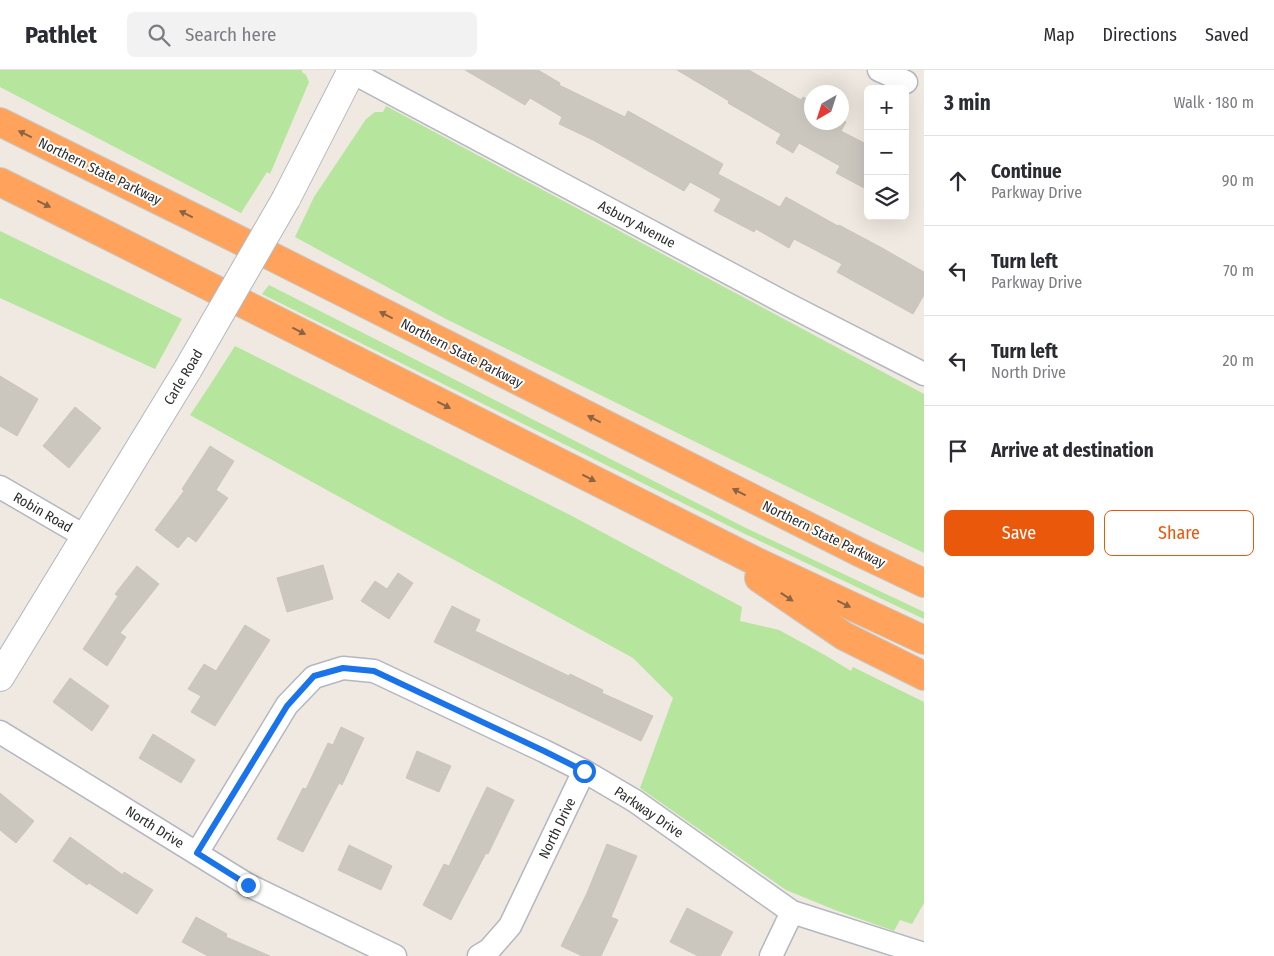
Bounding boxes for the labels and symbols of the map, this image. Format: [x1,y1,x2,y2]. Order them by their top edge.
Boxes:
north arrow [804,85,849,130]
one-way arrow [17,129,32,138]
street label: Northern State Parkway [35,134,165,209]
street label: Asbury Avenue [595,197,678,252]
one-way arrow [37,200,51,208]
one-way arrow [179,210,193,218]
one-way arrow [379,310,393,318]
street label: Northern State Parkway [398,315,526,392]
one-way arrow [292,328,306,336]
street label: Carle Road [160,346,207,408]
one-way arrow [437,401,451,409]
one-way arrow [587,415,601,423]
one-way arrow [582,474,597,482]
one-way arrow [732,487,746,495]
street label: Robin Road [10,489,75,536]
street label: Northern State Parkway [759,497,889,572]
one-way arrow [781,592,794,602]
one-way arrow [837,599,852,608]
route start [573,760,596,783]
street label: Parkway Drive [611,783,687,842]
street label: North Drive [535,795,580,861]
street label: North Drive [122,803,187,852]
route end [237,874,260,897]

